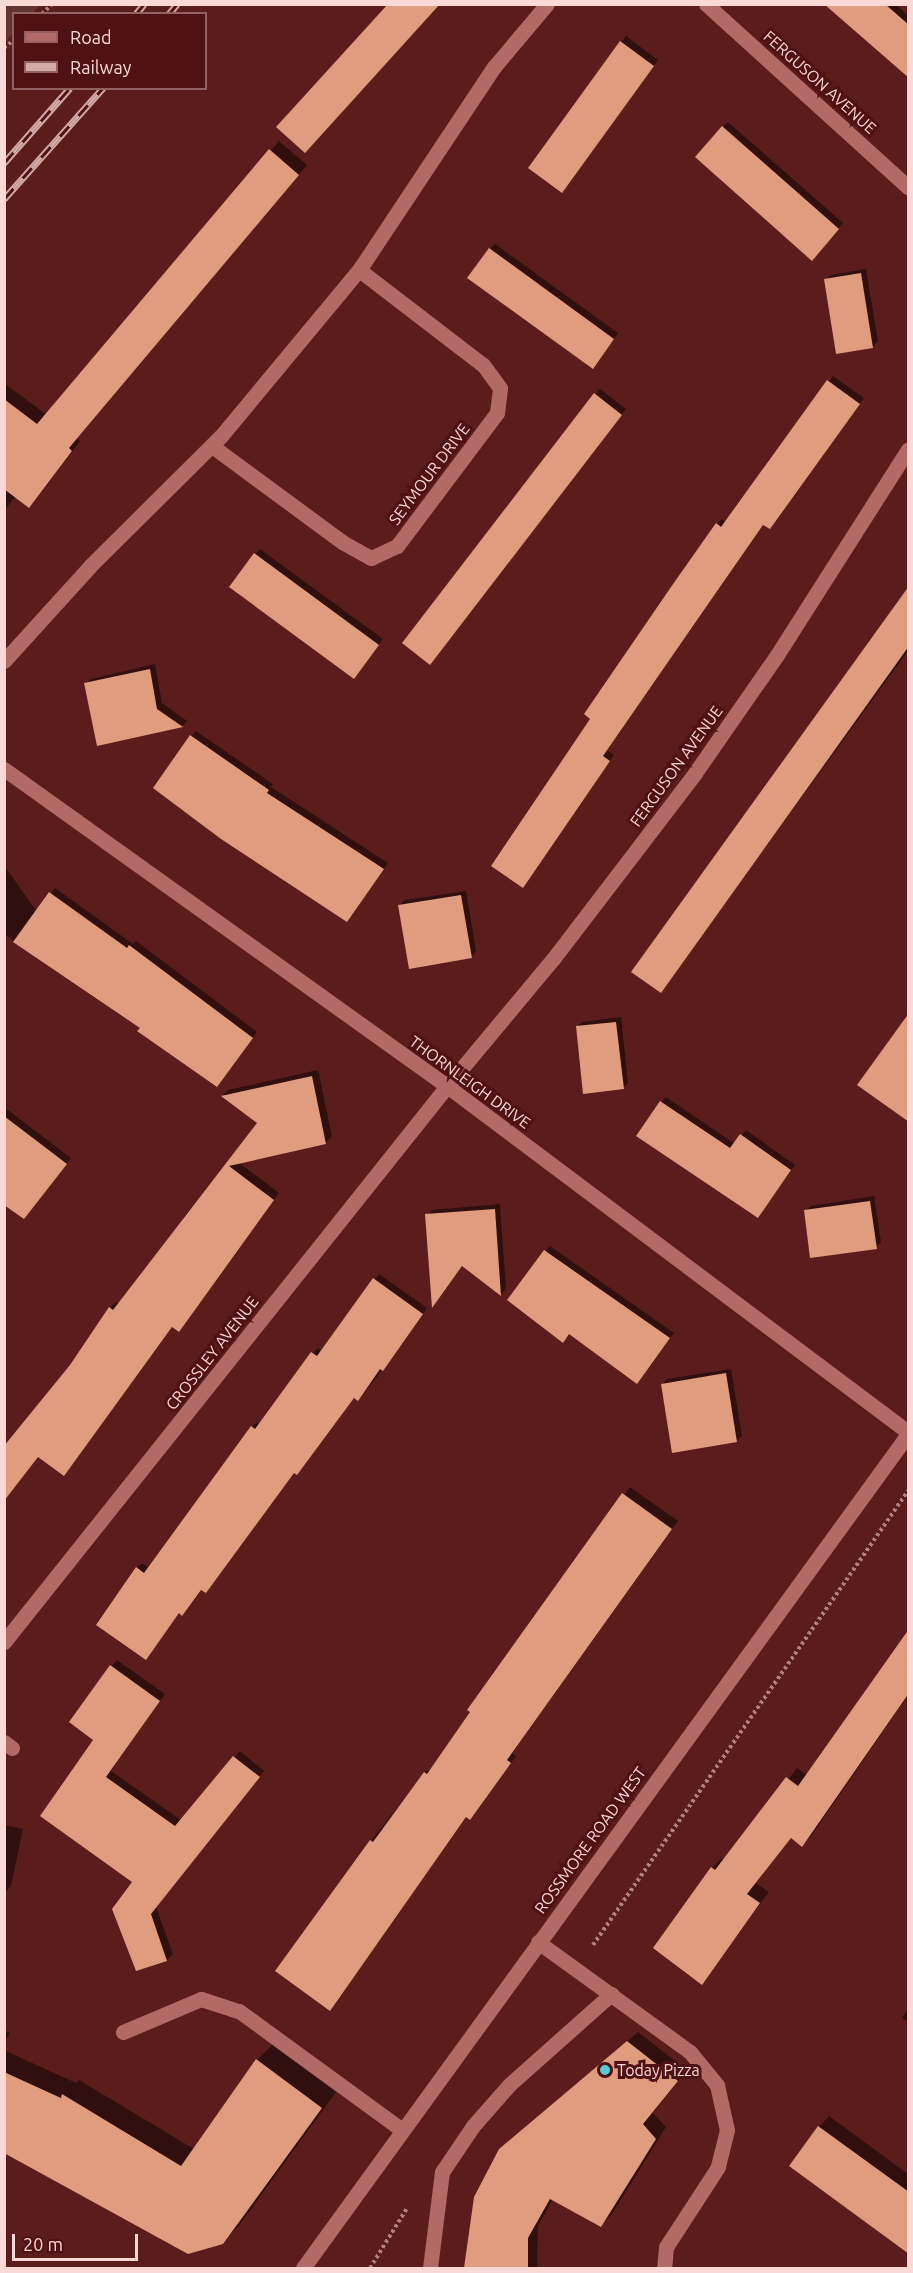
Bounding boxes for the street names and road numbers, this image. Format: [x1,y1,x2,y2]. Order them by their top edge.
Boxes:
street label: FERGUSON AVENUE [760,26,880,138]
street label: SEYMOUR DRIVE [385,419,473,529]
street label: FERGUSON AVENUE [626,702,726,830]
street label: THORNLEIGH DRIVE [406,1032,534,1132]
street label: CROSSLEY AVENUE [162,1292,262,1414]
street label: ROSSMORE ROAD WEST [530,1763,650,1917]

